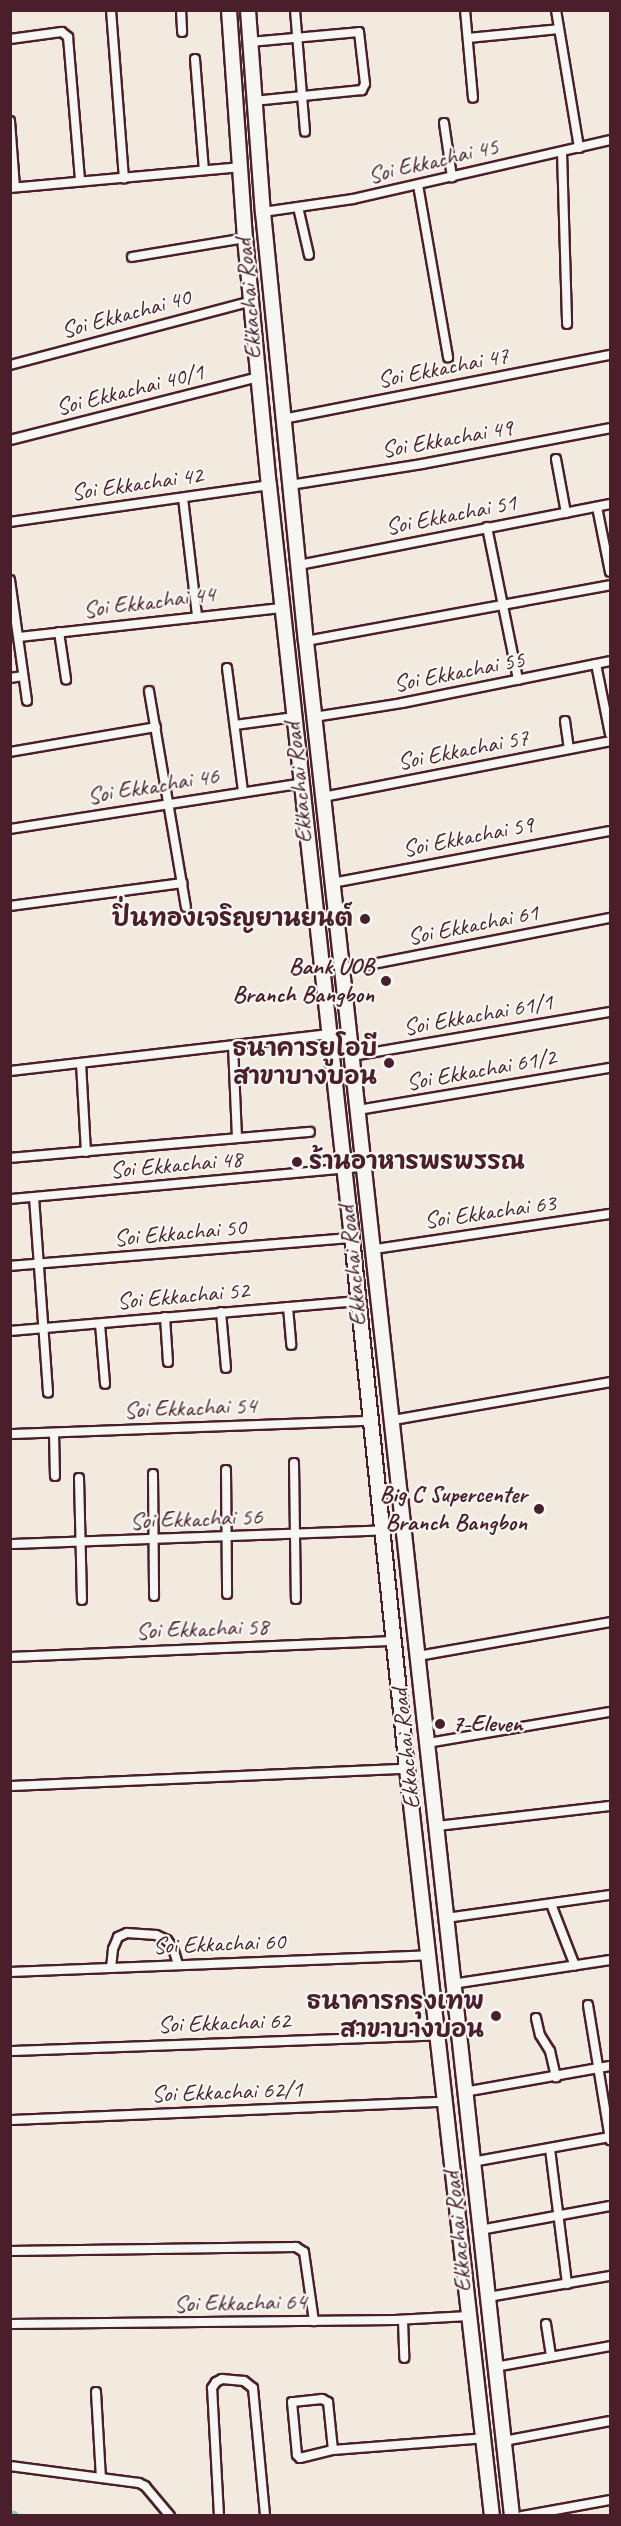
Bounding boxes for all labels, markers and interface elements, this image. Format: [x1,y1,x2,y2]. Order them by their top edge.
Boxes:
street label: Soi Ekkachai 45 [365,132,501,190]
street label: Ekkachai Road [229,238,269,360]
street label: Soi Ekkachai 40 [58,283,194,345]
street label: Soi Ekkachai 47 [375,341,511,395]
street label: Soi Ekkachai 40/1 [53,358,207,422]
street label: Soi Ekkachai 49 [379,413,515,465]
street label: Soi Ekkachai 42 [69,461,205,507]
street label: Soi Ekkachai 51 [383,488,519,542]
street label: Soi Ekkachai 44 [81,580,217,624]
street label: Soi Ekkachai 55 [391,645,527,699]
street label: Ekkachai Road [278,721,320,845]
street label: Soi Ekkachai 57 [395,723,531,777]
street label: Soi Ekkachai 46 [85,761,221,811]
street label: Soi Ekkachai 59 [400,810,536,864]
street label: Soi Ekkachai 61 [405,898,541,952]
place label: ปิ่นทองเจริญยานยนต์ [112,905,353,933]
marker: ปิ่นทองเจริญยานยนต์ [358,912,372,926]
place label: Bank UOB Branch Bangbon [232,953,374,1009]
marker: Bank UOB Branch Bangbon [379,974,393,988]
street label: Soi Ekkachai 61/1 [401,988,555,1042]
place label: ธนาคารยูโอบี สาขาบางบอน [232,1035,377,1091]
street label: Soi Ekkachai 61/2 [404,1043,558,1097]
marker: ธนาคารยูโอบี สาขาบางบอน [382,1056,396,1070]
street label: Soi Ekkachai 48 [109,1145,243,1185]
place label: ร้านอาหารพรพรรณ [309,1148,525,1176]
marker: ร้านอาหารพรพรรณ [290,1155,304,1169]
street label: Soi Ekkachai 63 [422,1189,558,1235]
street label: Ekkachai Road [332,1204,374,1328]
street label: Soi Ekkachai 50 [113,1213,247,1253]
street label: Soi Ekkachai 52 [116,1276,250,1316]
street label: Soi Ekkachai 54 [123,1391,257,1425]
place label: Big C Supercenter Branch Bangbon [379,1481,527,1537]
street label: Soi Ekkachai 56 [129,1502,263,1536]
marker: Big C Supercenter Branch Bangbon [532,1502,546,1516]
street label: Soi Ekkachai 58 [135,1612,269,1646]
street label: Ekkachai Road [385,1687,427,1811]
place label: 7-Eleven [452,1710,523,1738]
marker: 7-Eleven [433,1717,447,1731]
street label: Soi Ekkachai 60 [152,1927,286,1961]
place label: ธนาคารกรุงเทพ สาขาบางบอน [307,1988,484,2044]
street label: Soi Ekkachai 62 [157,2006,291,2040]
marker: ธนาคารกรุงเทพ สาขาบางบอน [489,2009,503,2023]
street label: Soi Ekkachai 62/1 [151,2075,303,2109]
street label: Ekkachai Road [437,2170,479,2294]
street label: Soi Ekkachai 64 [174,2287,306,2319]

